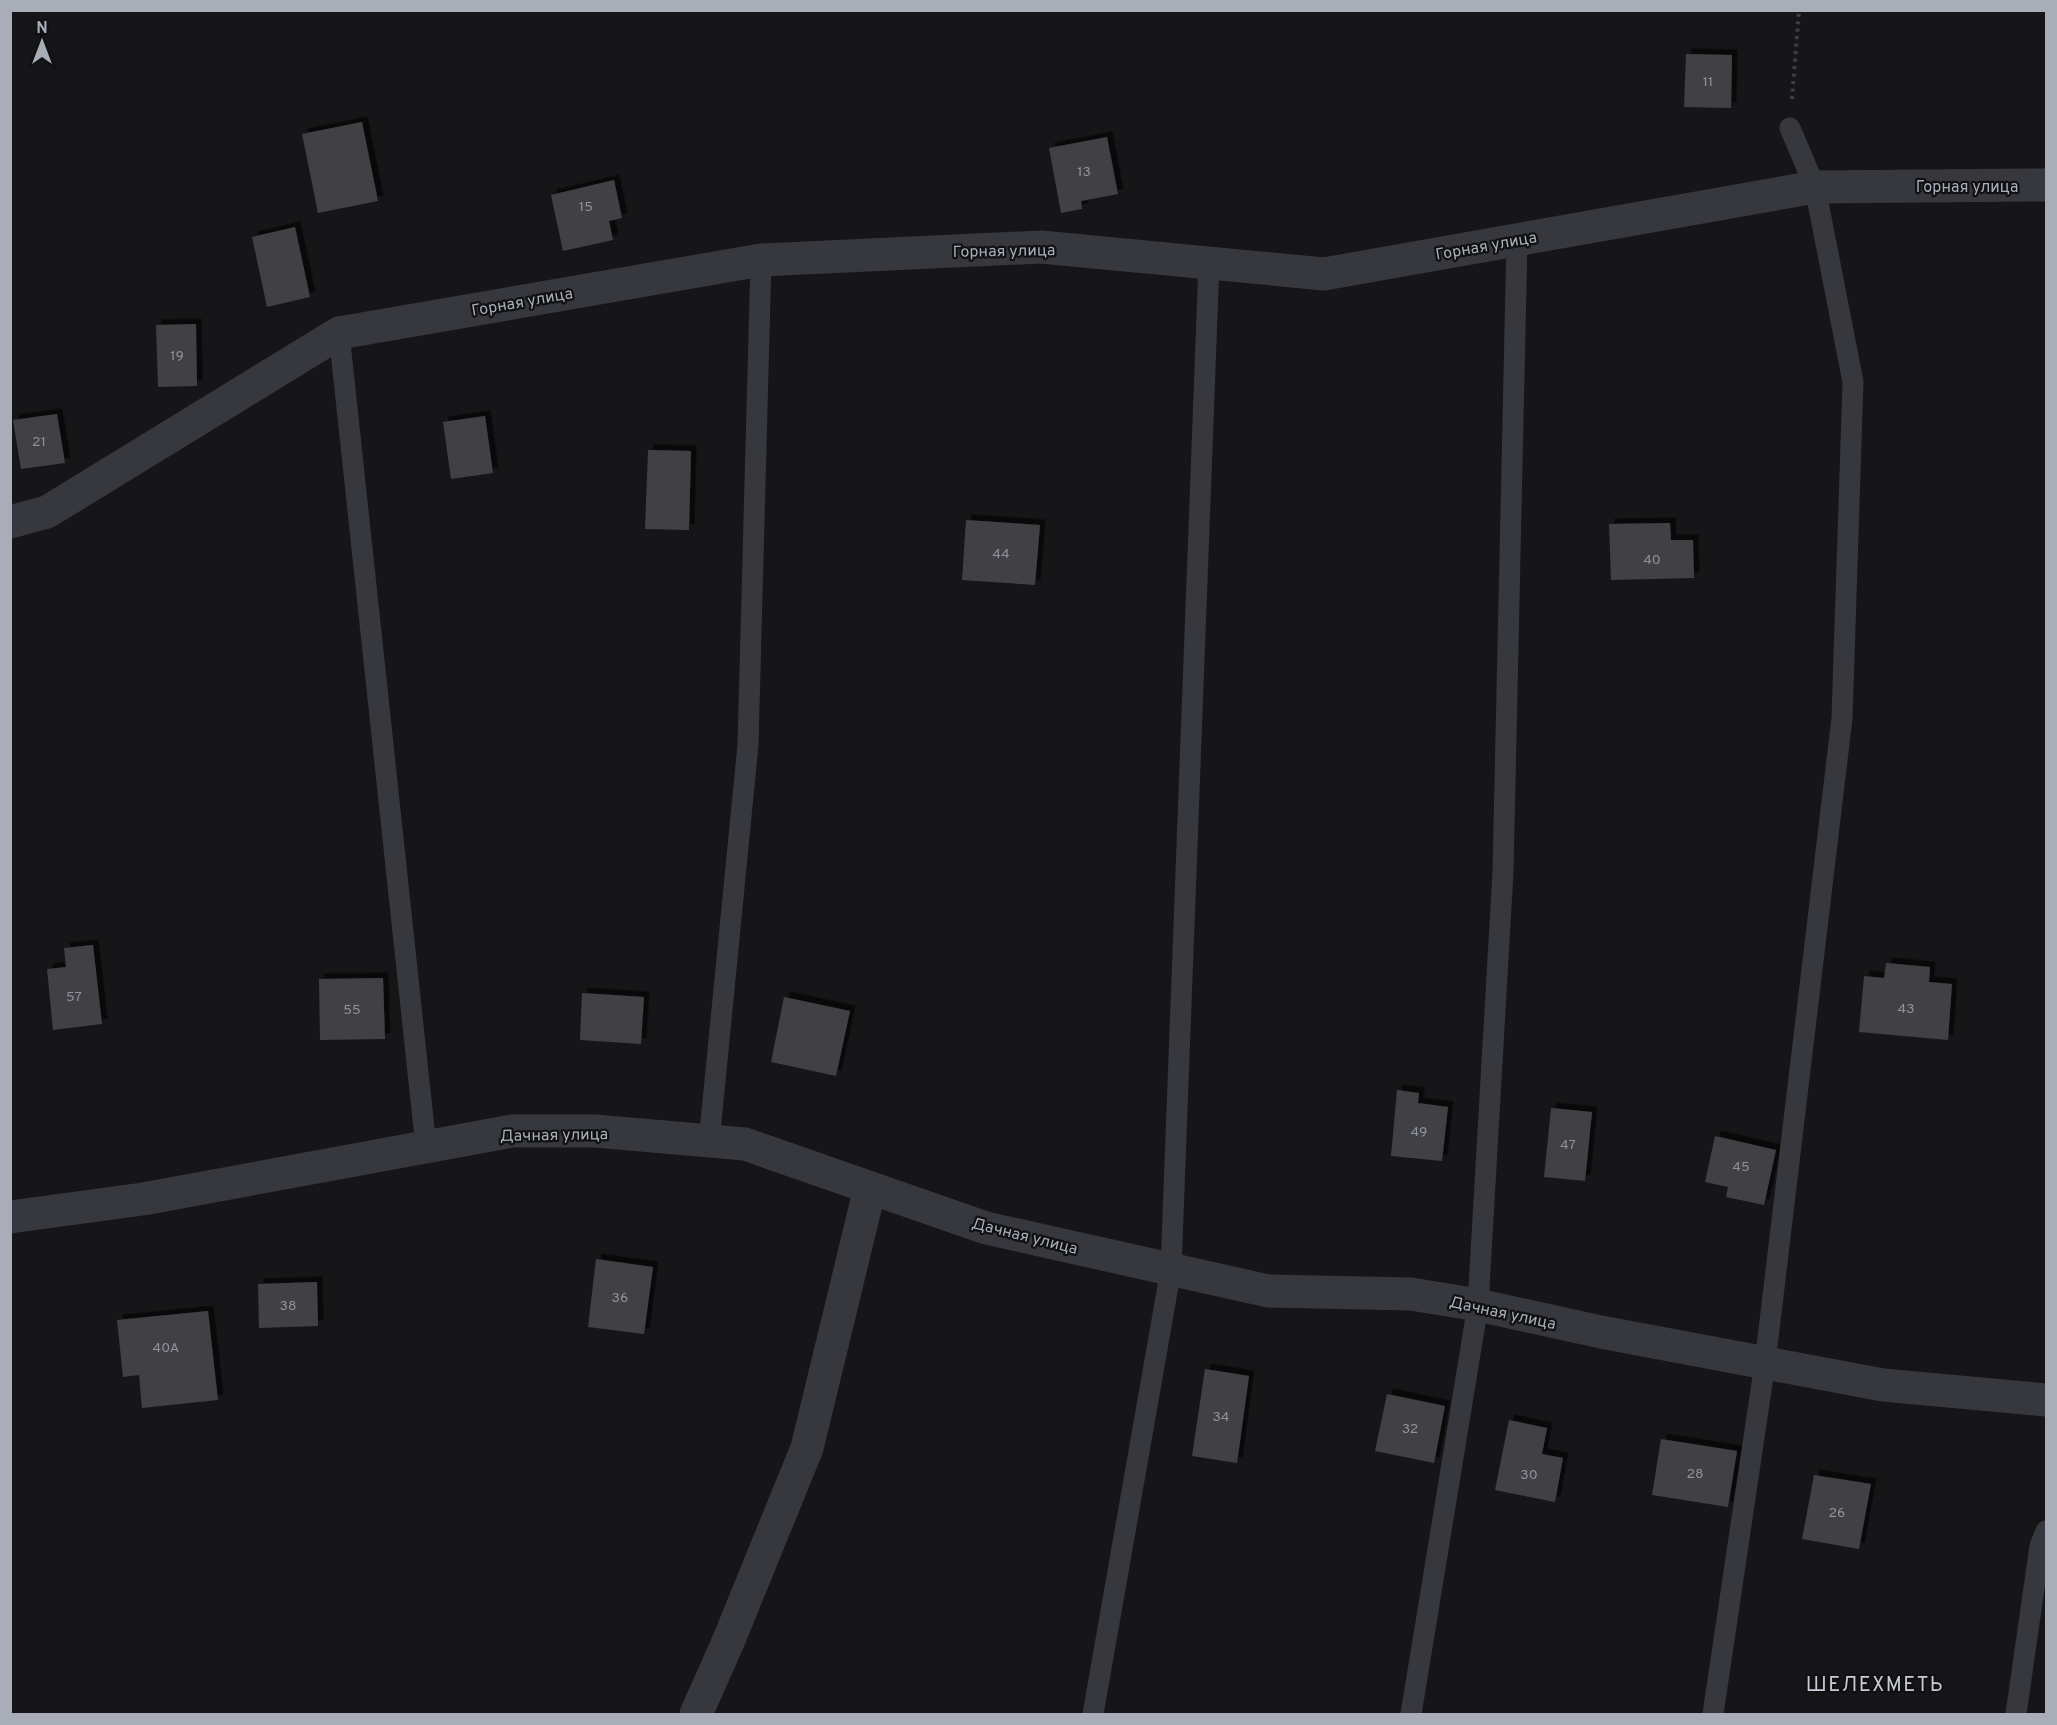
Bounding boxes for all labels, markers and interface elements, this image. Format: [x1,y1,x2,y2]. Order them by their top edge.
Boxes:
north arrow [12,12,72,72]
text: N [36,19,48,39]
house number: 11 [1703,74,1713,91]
house number: 13 [1077,164,1091,181]
street label: Горная улица [1916,178,2018,198]
house number: 15 [579,199,593,216]
street label: Горная улица [1434,228,1539,266]
street label: Горная улица [953,241,1056,263]
street label: Горная улица [470,284,575,322]
house number: 19 [170,348,184,365]
house number: 21 [32,434,46,451]
house number: 44 [992,546,1010,563]
house number: 40 [1643,552,1661,569]
house number: 57 [66,989,82,1006]
house number: 43 [1897,1001,1915,1018]
house number: 55 [343,1002,361,1019]
house number: 49 [1411,1124,1427,1141]
street label: Дачная улица [500,1125,608,1147]
house number: 47 [1560,1137,1576,1154]
house number: 45 [1732,1159,1750,1176]
street label: Дачная улица [970,1214,1079,1260]
house number: 36 [612,1290,628,1307]
street label: Дачная улица [1448,1293,1558,1335]
house number: 38 [280,1298,296,1315]
house number: 40А [153,1340,179,1357]
house number: 34 [1212,1409,1230,1426]
house number: 32 [1402,1421,1418,1438]
house number: 28 [1686,1466,1704,1483]
house number: 30 [1520,1467,1538,1484]
house number: 26 [1829,1505,1845,1522]
district label: ШЕЛЕХМЕТЬ [1806,1673,1944,1699]

